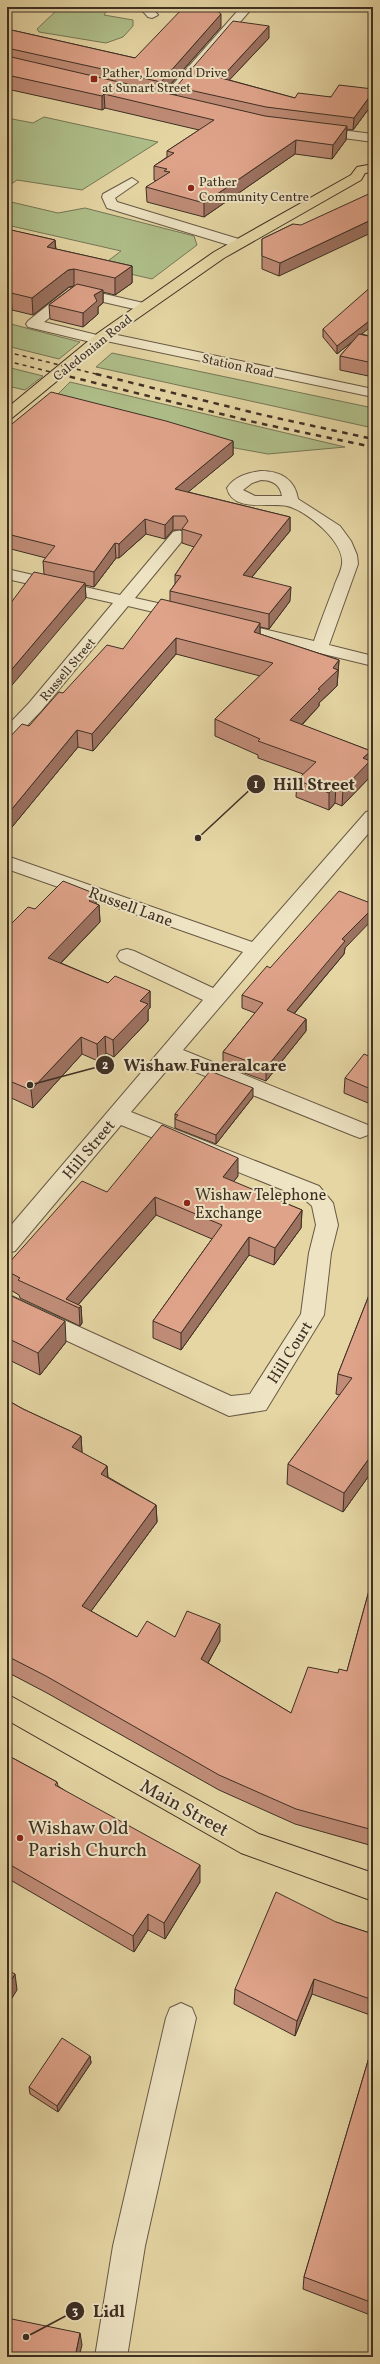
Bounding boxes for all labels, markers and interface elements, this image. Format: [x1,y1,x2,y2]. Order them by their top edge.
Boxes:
place label: Pather, Lomond Drive at Sunart Street [102,65,227,98]
marker: Pather, Lomond Drive at Sunart Street [89,74,99,84]
place label: Pather Community Centre [199,174,309,207]
marker: Pather Community Centre [186,183,196,193]
street label: Caledonian Road [50,311,137,386]
street label: Station Road [200,351,275,383]
street label: Russell Street [37,634,101,706]
callout: Hill Street [246,770,363,799]
text: Hill Street [273,774,356,797]
text: 1 [254,777,259,793]
street label: Russell Lane [85,882,175,933]
callout: Wishaw Funeralcare [95,1051,295,1080]
text: Wishaw Funeralcare [123,1055,287,1078]
text: 2 [102,1058,108,1074]
street label: Hill Street [58,1116,121,1185]
place label: Wishaw Telephone Exchange [195,1185,326,1225]
marker: Wishaw Telephone Exchange [182,1198,192,1208]
street label: Hill Court [263,1317,319,1389]
street label: Main Street [135,1774,233,1844]
place label: Wishaw Old Parish Church [28,1816,147,1864]
marker: Wishaw Old Parish Church [15,1833,25,1843]
callout: Lidl [65,2296,133,2325]
text: Lidl [93,2301,125,2324]
text: 3 [72,2304,78,2320]

